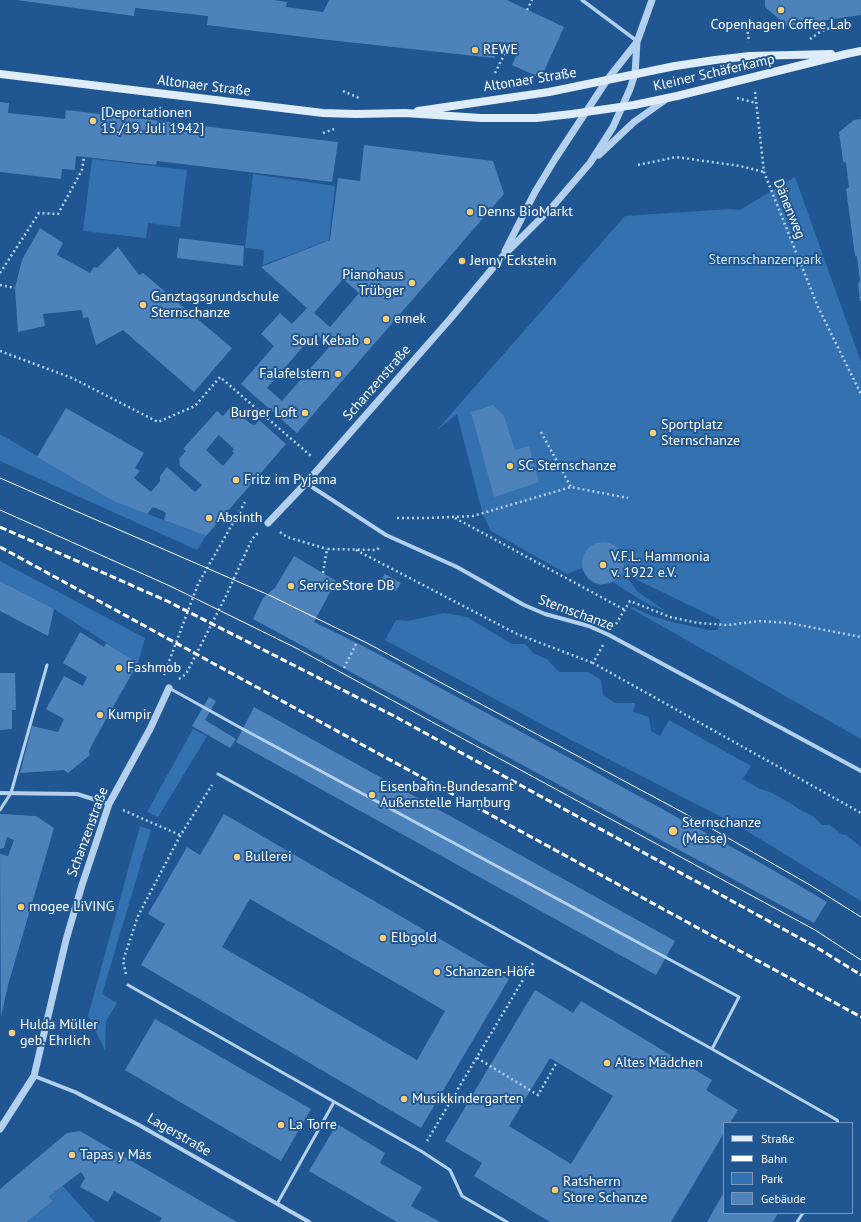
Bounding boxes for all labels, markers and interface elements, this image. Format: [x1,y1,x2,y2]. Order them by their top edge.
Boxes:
marker: Copenhagen Coffee Lab [776,5,786,15]
place label: Copenhagen Coffee Lab [711,17,851,33]
place label: REWE [483,42,518,58]
marker: REWE [470,45,480,55]
street label: Kleiner Schäferkamp [652,51,776,95]
street label: Altonaer Straße [482,64,578,96]
street label: Altonaer Straße [156,72,252,100]
place label: [Deportationen 15./19. Juli 1942] [101,105,204,138]
marker: [Deportationen 15./19. Juli 1942] [88,116,98,126]
street label: Dänenweg [769,177,809,241]
place label: Denns BioMarkt [478,204,573,220]
marker: Denns BioMarkt [465,207,475,217]
park label: Sternschanzenpark [709,252,821,268]
place label: Jenny Eckstein [470,253,556,269]
marker: Jenny Eckstein [457,256,467,266]
place label: Pianohaus Trübger [342,267,404,300]
marker: Pianohaus Trübger [407,278,417,288]
place label: Ganztagsgrundschule Sternschanze [151,289,279,322]
marker: Ganztagsgrundschule Sternschanze [138,300,148,310]
place label: emek [394,311,426,327]
marker: emek [381,314,391,324]
place label: Soul Kebab [292,333,359,349]
marker: Soul Kebab [362,336,372,346]
street label: Schanzenstraße [340,342,414,424]
place label: Falafelstern [259,366,330,382]
marker: Falafelstern [333,369,343,379]
place label: Burger Loft [231,405,297,421]
marker: Burger Loft [300,408,310,418]
place label: Sportplatz Sternschanze [661,417,740,450]
marker: Sportplatz Sternschanze [648,428,658,438]
place label: SC Sternschanze [518,458,616,474]
marker: SC Sternschanze [505,461,515,471]
place label: Fritz im Pyjama [244,472,337,488]
marker: Fritz im Pyjama [231,475,241,485]
place label: Absinth [217,510,262,526]
marker: Absinth [204,513,214,523]
place label: V.F.L. Hammonia v. 1922 e.V. [611,549,710,582]
marker: V.F.L. Hammonia v. 1922 e.V. [598,560,608,570]
place label: ServiceStore DB [299,578,394,594]
marker: ServiceStore DB [286,581,296,591]
street label: Sternschanze [536,592,616,634]
place label: Fashmob [127,660,181,676]
marker: Fashmob [114,663,124,673]
place label: Kumpir [108,707,151,723]
marker: Kumpir [95,710,105,720]
place label: Eisenbahn-Bundesamt Außenstelle Hamburg [380,779,514,812]
street label: Schanzenstraße [64,785,112,879]
marker: Eisenbahn-Bundesamt Außenstelle Hamburg [367,790,377,800]
place label: Sternschanze (Messe) [682,815,761,848]
marker: Sternschanze (Messe) [667,825,679,837]
place label: Bullerei [245,849,292,865]
marker: Bullerei [232,852,242,862]
place label: mogee LiVING [29,899,114,915]
marker: mogee LiVING [16,902,26,912]
place label: Elbgold [391,930,437,946]
marker: Elbgold [378,933,388,943]
place label: Schanzen-Höfe [445,964,535,980]
marker: Schanzen-Höfe [432,967,442,977]
place label: Hulda Müller geb. Ehrlich [20,1017,98,1050]
marker: Hulda Müller geb. Ehrlich [7,1028,17,1038]
place label: Altes Mädchen [615,1055,703,1071]
marker: Altes Mädchen [602,1058,612,1068]
place label: Musikkindergarten [412,1091,523,1107]
marker: Musikkindergarten [399,1094,409,1104]
street label: Lagerstraße [144,1110,214,1160]
place label: La Torre [289,1117,337,1133]
marker: La Torre [276,1120,286,1130]
legend [723,1122,853,1214]
text: Straße [761,1131,795,1146]
place label: Tapas y Más [80,1147,152,1163]
marker: Tapas y Más [67,1150,77,1160]
text: Bahn [761,1151,787,1166]
text: Park [761,1171,783,1186]
place label: Ratsherrn Store Schanze [563,1174,647,1206]
marker: Ratsherrn Store Schanze [550,1185,560,1195]
text: Gebäude [761,1191,806,1206]

